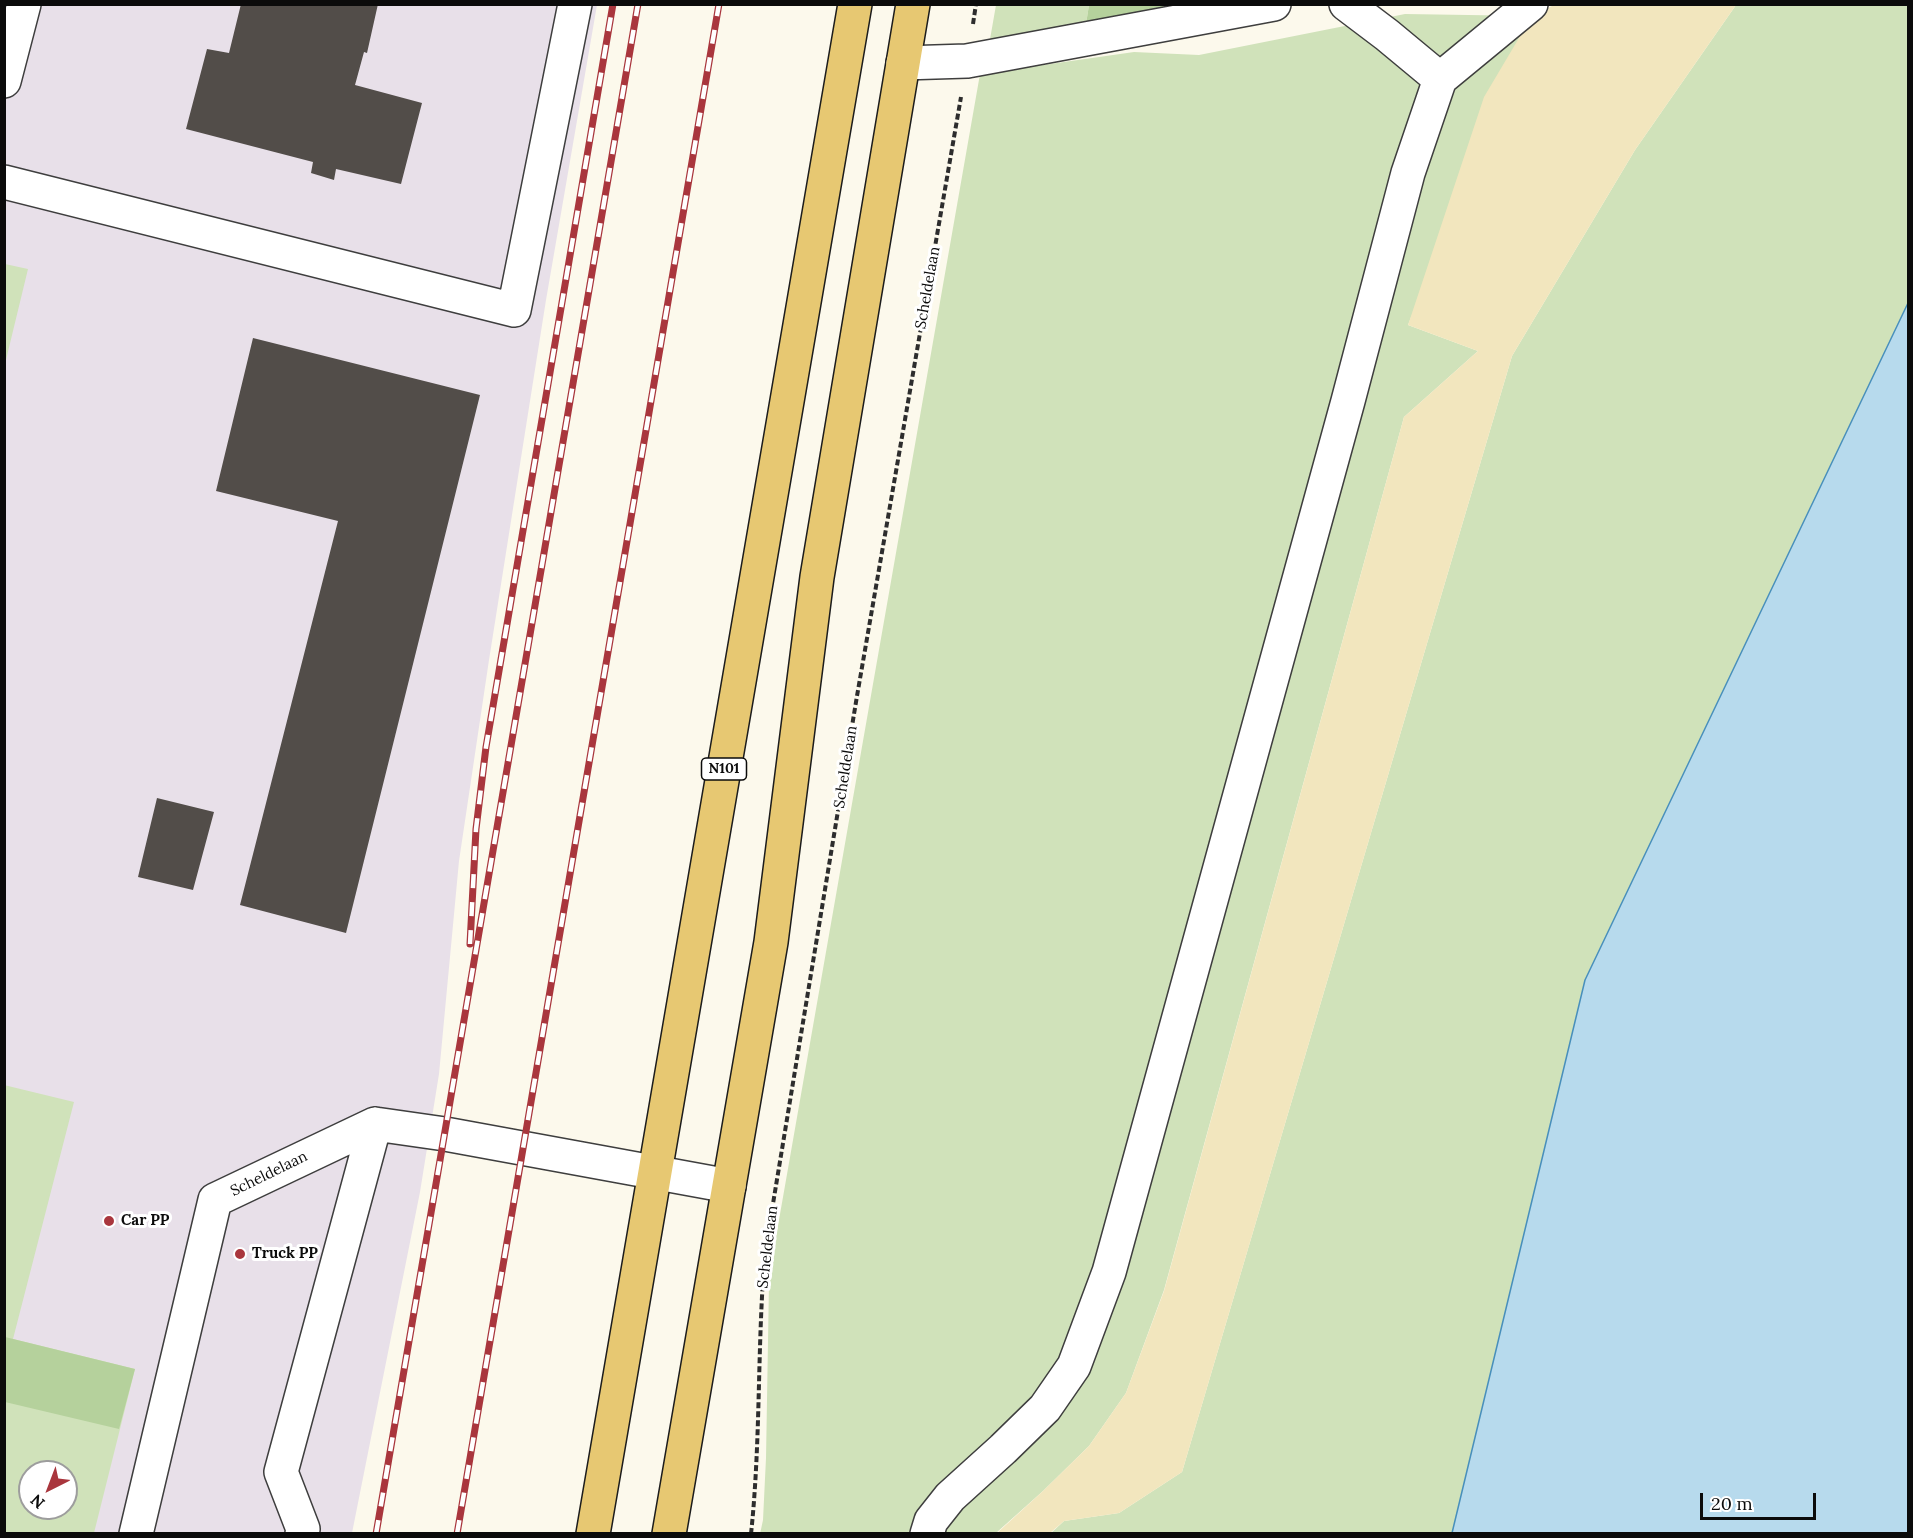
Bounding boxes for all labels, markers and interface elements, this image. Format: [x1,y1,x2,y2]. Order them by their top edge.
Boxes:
street label: Scheldelaan [912,245,944,331]
street label: Scheldelaan [831,724,861,810]
road number: N101 [702,758,746,780]
street label: Scheldelaan [228,1148,310,1200]
street label: Scheldelaan [754,1204,782,1290]
place label: Car PP [121,1212,169,1230]
marker: Car PP [102,1214,116,1228]
place label: Truck PP [252,1245,318,1263]
marker: Truck PP [233,1247,247,1261]
north arrow [18,1460,78,1520]
scale bar [1703,1481,1818,1519]
text: N [26,1490,49,1513]
text: 20 m [1711,1492,1753,1515]

